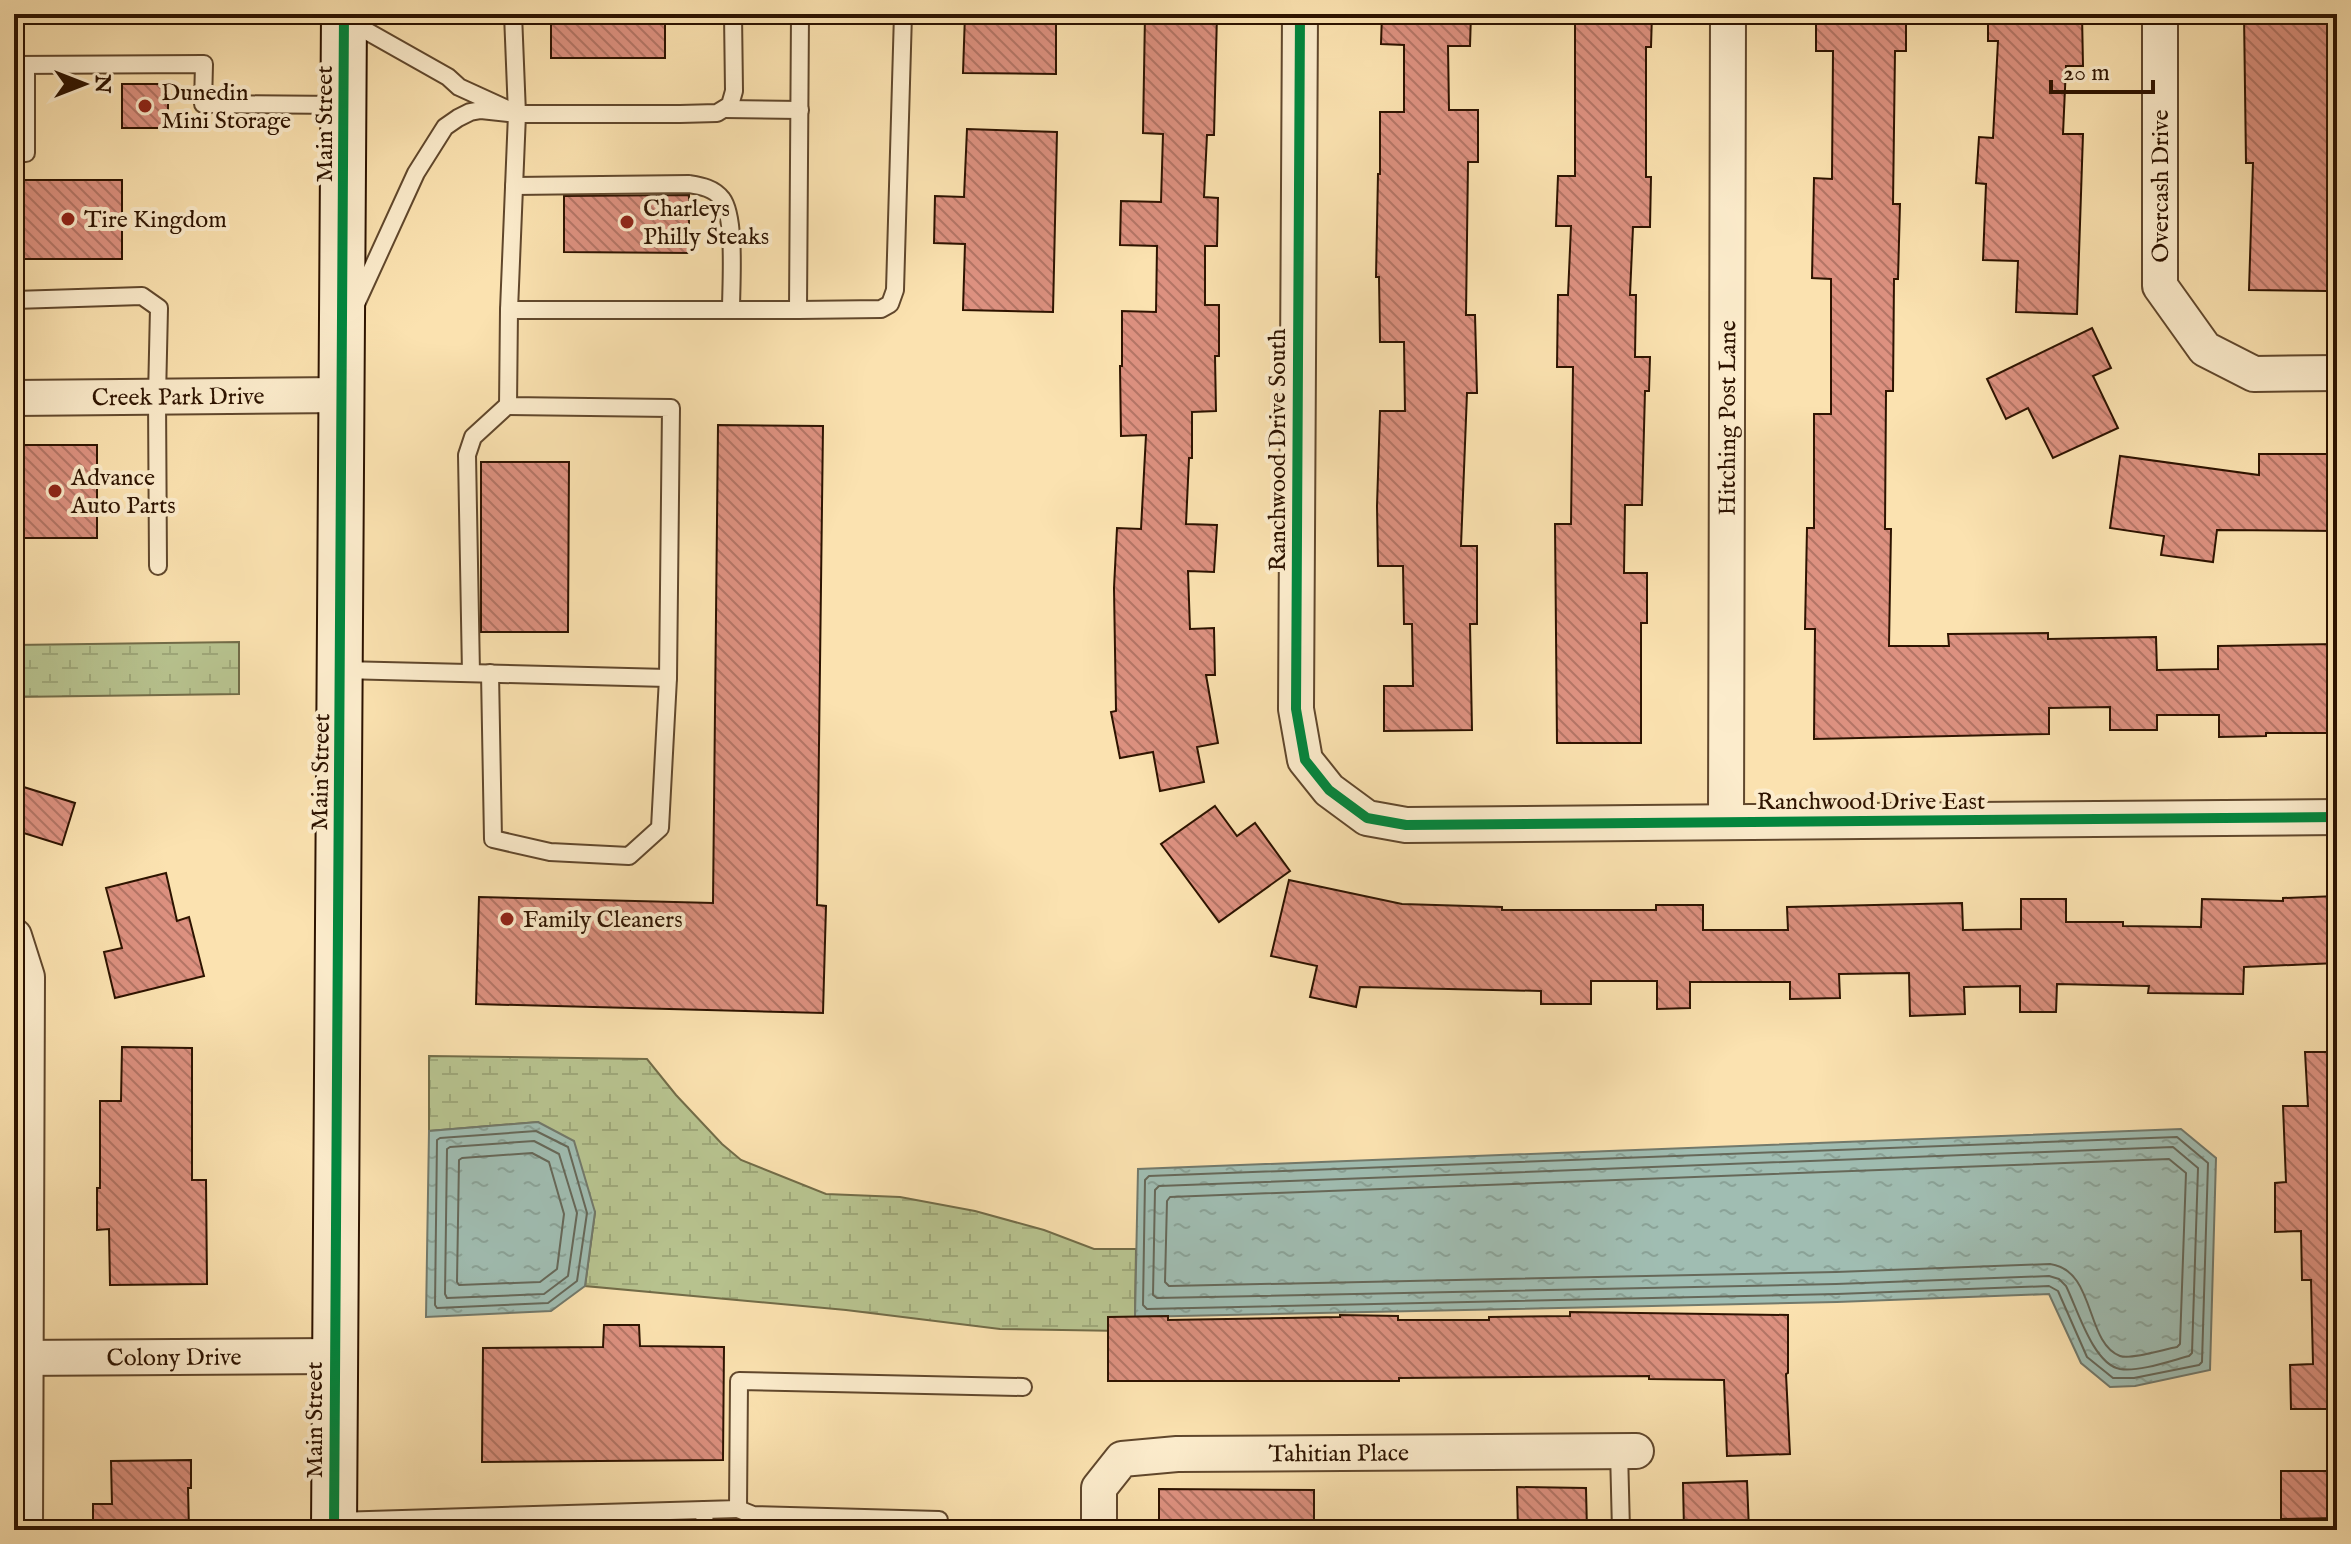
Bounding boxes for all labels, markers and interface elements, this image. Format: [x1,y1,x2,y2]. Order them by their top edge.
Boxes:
north arrow [44,44,124,124]
scale bar [2051,44,2153,94]
text: 20 m [2063,58,2110,89]
street label: Main Street [310,65,341,183]
text: N [88,73,116,94]
place label: Dunedin Mini Storage [161,78,291,137]
marker: Dunedin Mini Storage [136,97,154,115]
street label: Overcash Drive [2146,109,2177,263]
place label: Charleys Philly Steaks [643,194,769,253]
place label: Tire Kingdom [84,205,227,236]
marker: Tire Kingdom [59,210,77,228]
marker: Charleys Philly Steaks [618,213,636,231]
street label: Hitching Post Lane [1713,320,1744,516]
street label: Ranchwood Drive South [1263,328,1294,572]
street label: Creek Park Drive [91,382,265,414]
place label: Advance Auto Parts [70,463,176,522]
marker: Advance Auto Parts [46,482,64,500]
street label: Main Street [305,713,338,831]
street label: Ranchwood Drive East [1757,787,1985,818]
place label: Family Cleaners [523,905,683,936]
marker: Family Cleaners [498,910,516,928]
street label: Colony Drive [106,1343,242,1374]
street label: Main Street [300,1361,331,1479]
street label: Tahitian Place [1268,1438,1409,1470]

